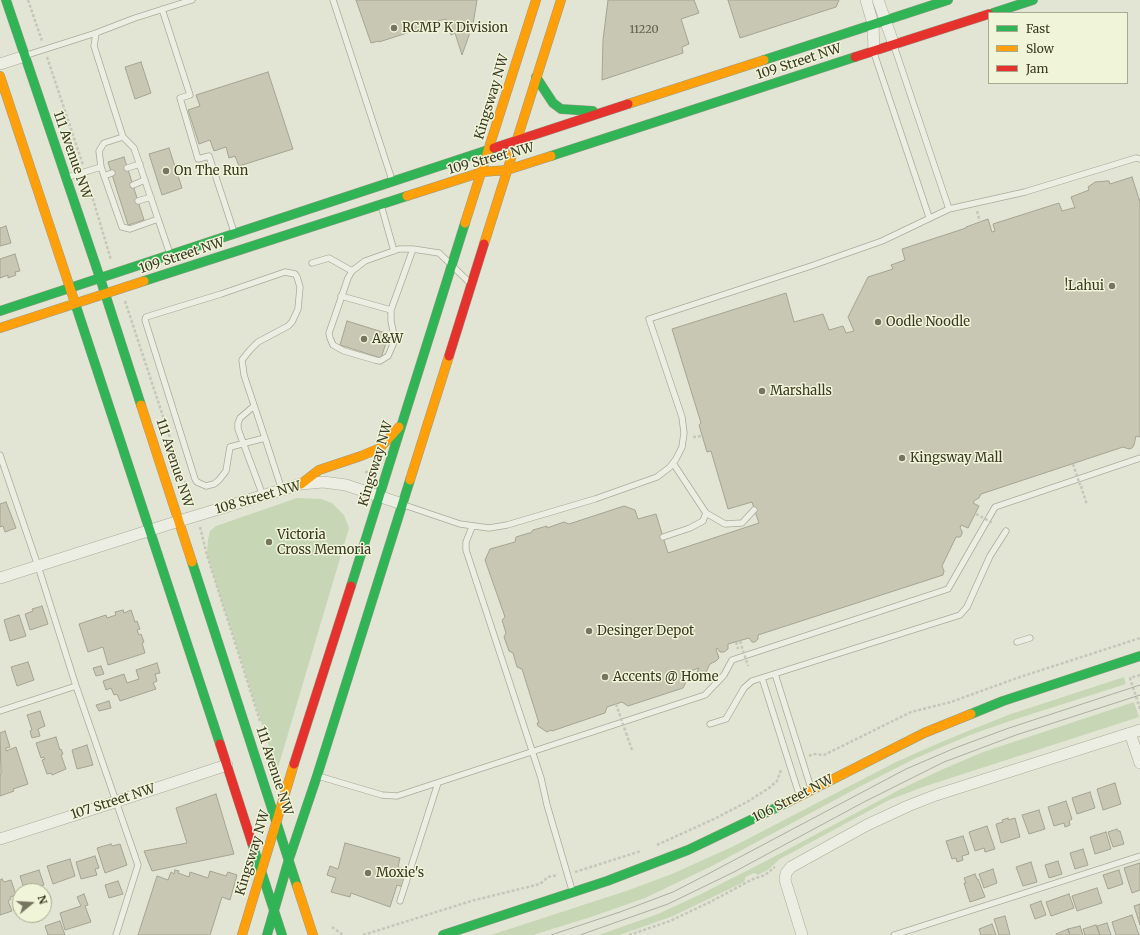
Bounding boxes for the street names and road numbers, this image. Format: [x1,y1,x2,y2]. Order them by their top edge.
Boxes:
street label: 109 Street NW [755,41,843,83]
street label: Kingsway NW [472,53,512,141]
street label: 111 Avenue NW [50,109,94,201]
street label: 109 Street NW [446,140,536,178]
street label: 109 Street NW [138,235,226,277]
street label: 111 Avenue NW [152,417,196,509]
street label: Kingsway NW [356,420,396,508]
street label: 108 Street NW [213,478,303,518]
street label: 111 Avenue NW [252,725,296,817]
street label: 106 Street NW [750,772,836,826]
street label: 107 Street NW [69,781,157,823]
street label: Kingsway NW [233,809,273,897]

